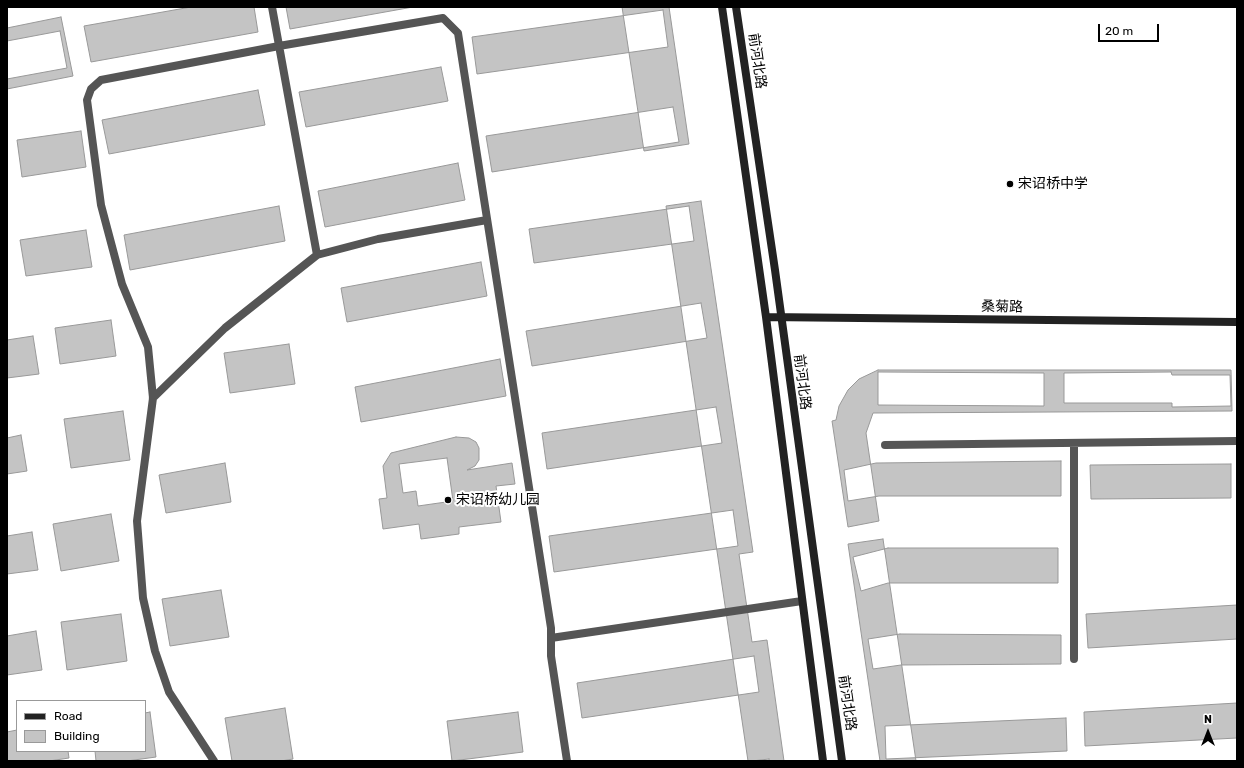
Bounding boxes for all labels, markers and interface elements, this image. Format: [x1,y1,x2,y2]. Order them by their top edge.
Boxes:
scale bar [1100,16,1161,42]
text: 20 m [1105,24,1133,38]
street label: 前河北路 [745,32,769,90]
place label: 宋诏桥中学 [1018,176,1088,192]
marker: 宋诏桥中学 [1005,179,1015,189]
street label: 桑菊路 [981,298,1023,316]
street label: 前河北路 [790,353,814,411]
place label: 宋诏桥幼儿园 [456,492,540,508]
marker: 宋诏桥幼儿园 [443,495,453,505]
street label: 前河北路 [835,674,859,732]
legend [16,700,146,752]
text: Road [54,709,82,723]
north arrow [1188,712,1228,752]
text: N [1204,713,1212,726]
text: Building [54,729,100,743]

